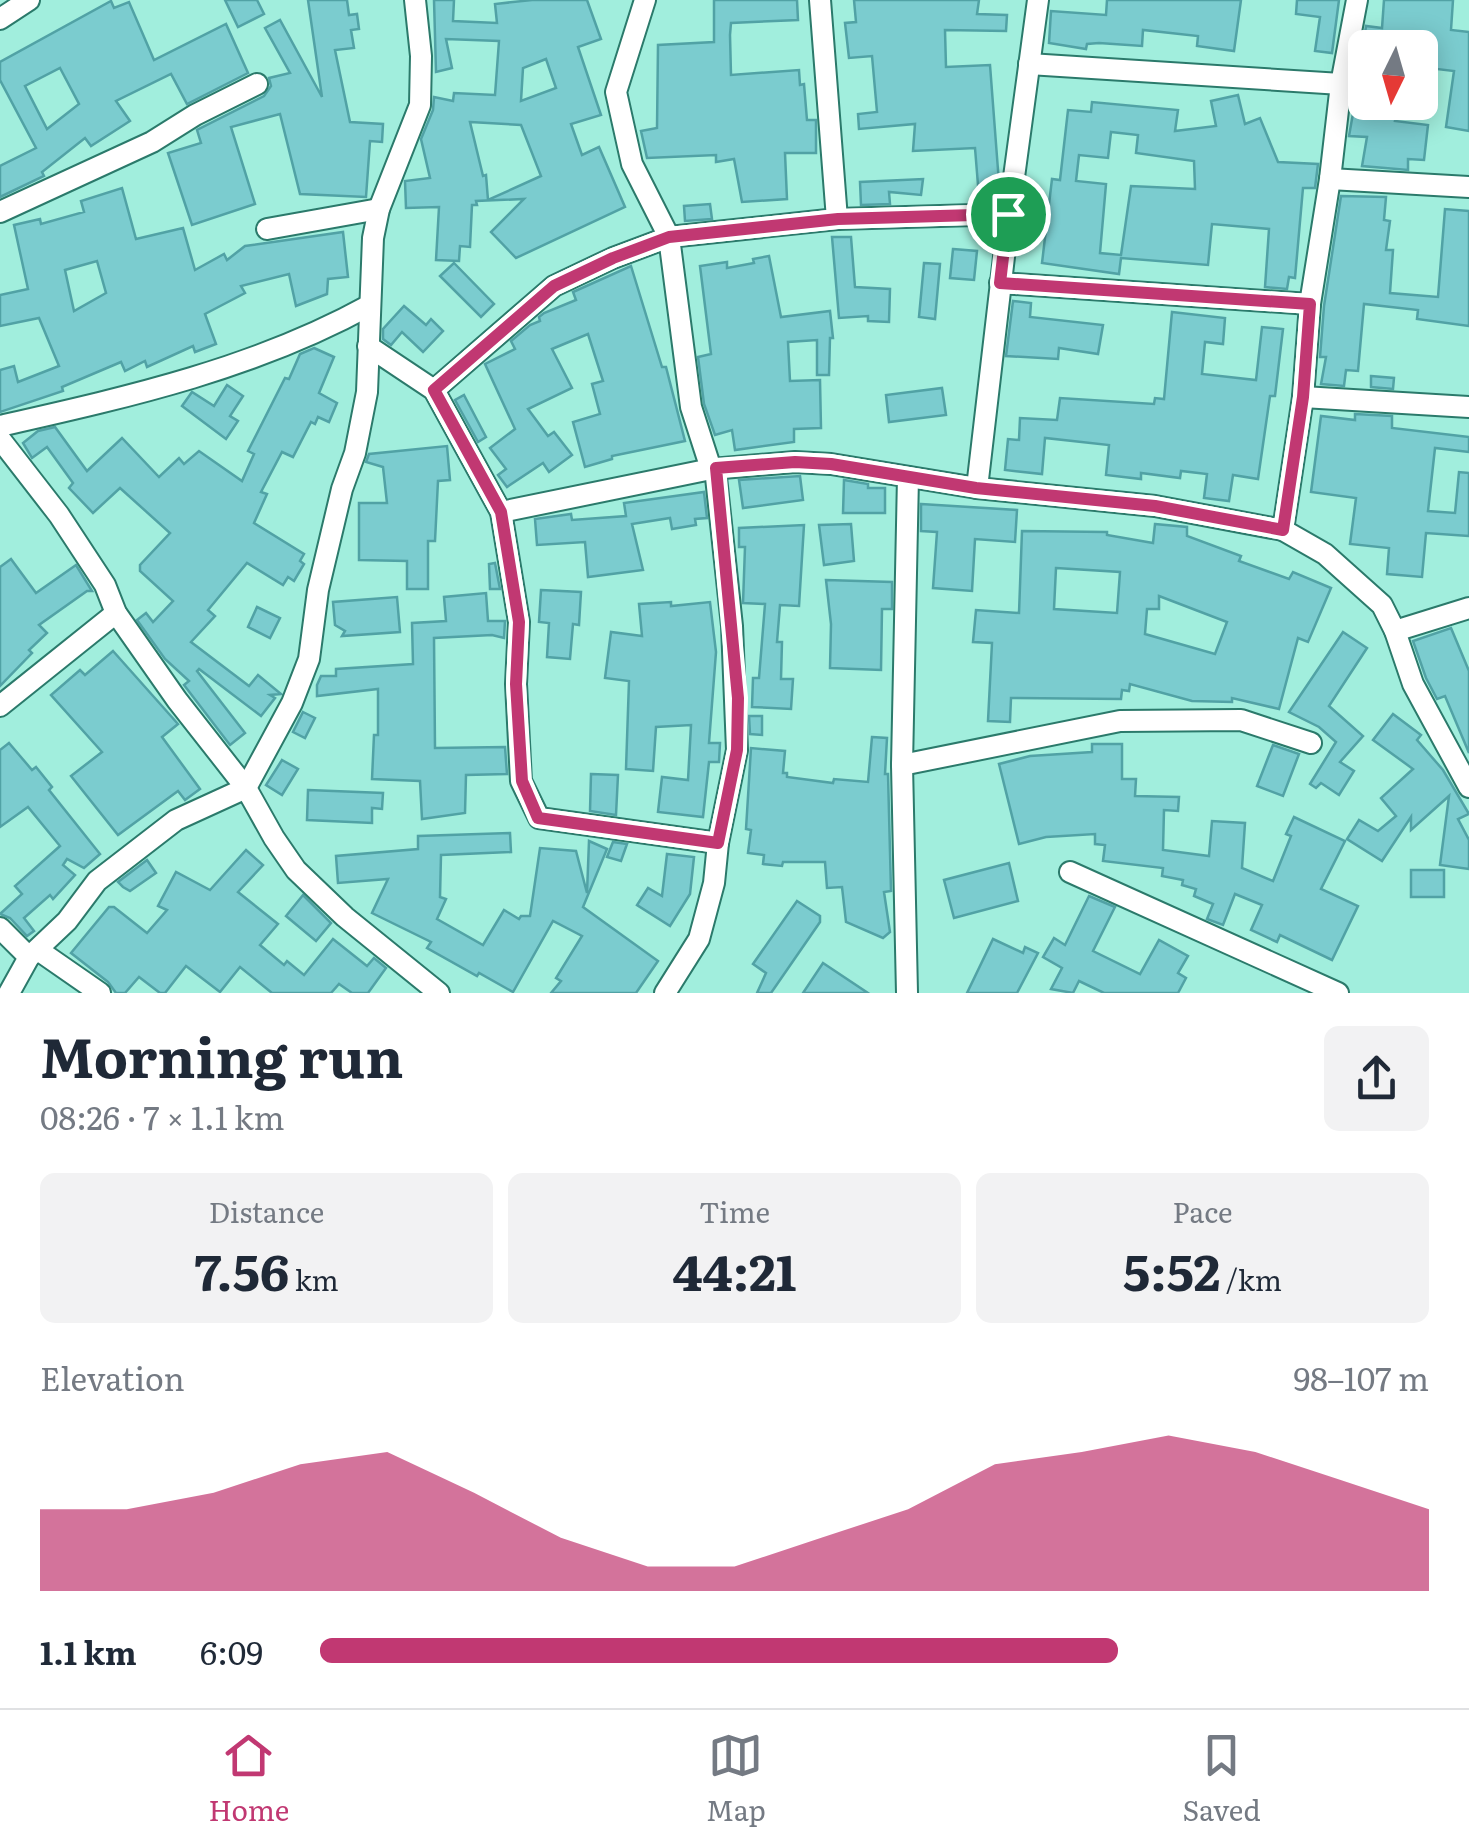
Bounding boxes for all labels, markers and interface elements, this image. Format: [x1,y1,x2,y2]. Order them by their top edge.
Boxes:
north arrow [1348,30,1438,120]
map controls [1348,30,1438,120]
pin [966,172,1051,257]
icon: arrive [981,187,1036,242]
text: Morning run [40,1013,403,1095]
button: share [1324,1026,1429,1131]
text: 08:26 · 7 × 1.1 km [40,1092,284,1140]
text: Distance [209,1190,324,1232]
text: Time [699,1190,770,1232]
text: Pace [1172,1190,1233,1232]
text: 7.56 [194,1232,289,1306]
text: 44:21 [672,1232,797,1306]
text: 5:52 [1123,1232,1220,1306]
text: km [289,1258,339,1300]
text: /km [1220,1258,1282,1300]
text: Elevation [40,1353,185,1401]
text: 98–107 m [1293,1353,1429,1401]
text: 1.1 km [40,1627,137,1675]
text: 6:09 [200,1627,263,1675]
tab: Home [208,1728,289,1830]
tab: Map [706,1728,766,1830]
tab: Saved [1183,1728,1261,1830]

